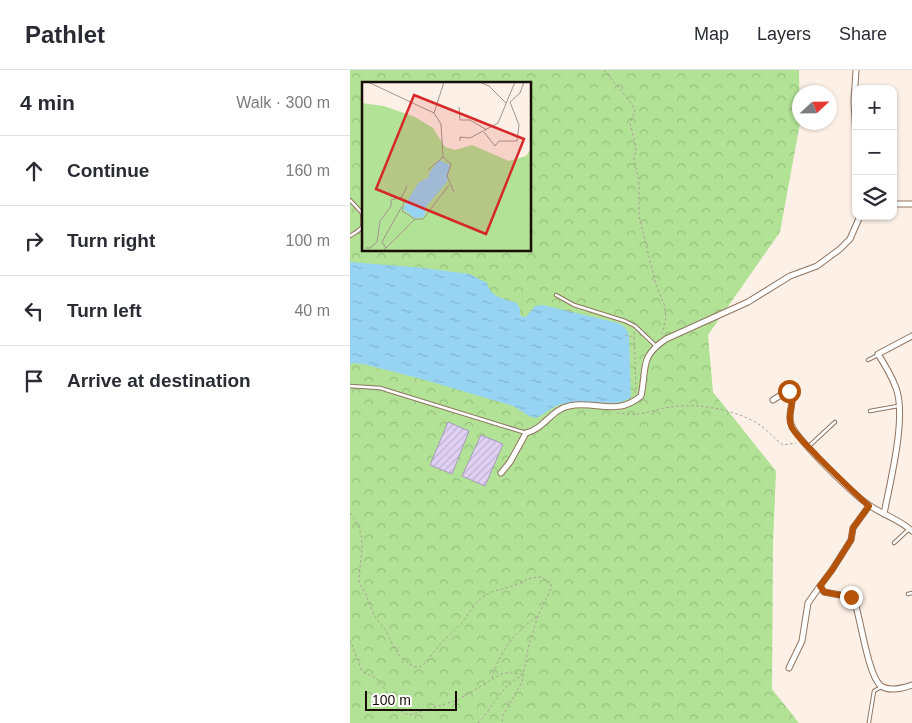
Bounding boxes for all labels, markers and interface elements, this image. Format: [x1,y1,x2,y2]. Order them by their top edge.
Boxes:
text: Pathlet [25,21,105,48]
text: Map [694,24,729,44]
text: Layers [757,24,811,44]
text: Share [839,24,887,44]
inset map [362,82,531,251]
north arrow [792,85,837,130]
map controls [852,85,897,220]
button: + [852,85,897,130]
text: 4 min [20,91,75,114]
text: Walk · 300 m [236,94,330,111]
button: − [852,130,897,175]
icon: ahead [20,157,48,185]
text: Continue [67,160,149,181]
text: 160 m [286,162,330,179]
button: layers [852,175,897,220]
icon: right [20,227,48,255]
text: Turn right [67,230,155,251]
text: 100 m [286,232,330,249]
icon: left [20,297,48,325]
text: Turn left [67,300,142,321]
text: 40 m [294,302,330,319]
icon: arrive [20,367,48,395]
text: Arrive at destination [67,370,251,391]
route start [778,380,801,403]
route end [840,586,863,609]
scale bar [365,688,458,711]
text: 100 m [372,692,411,708]

